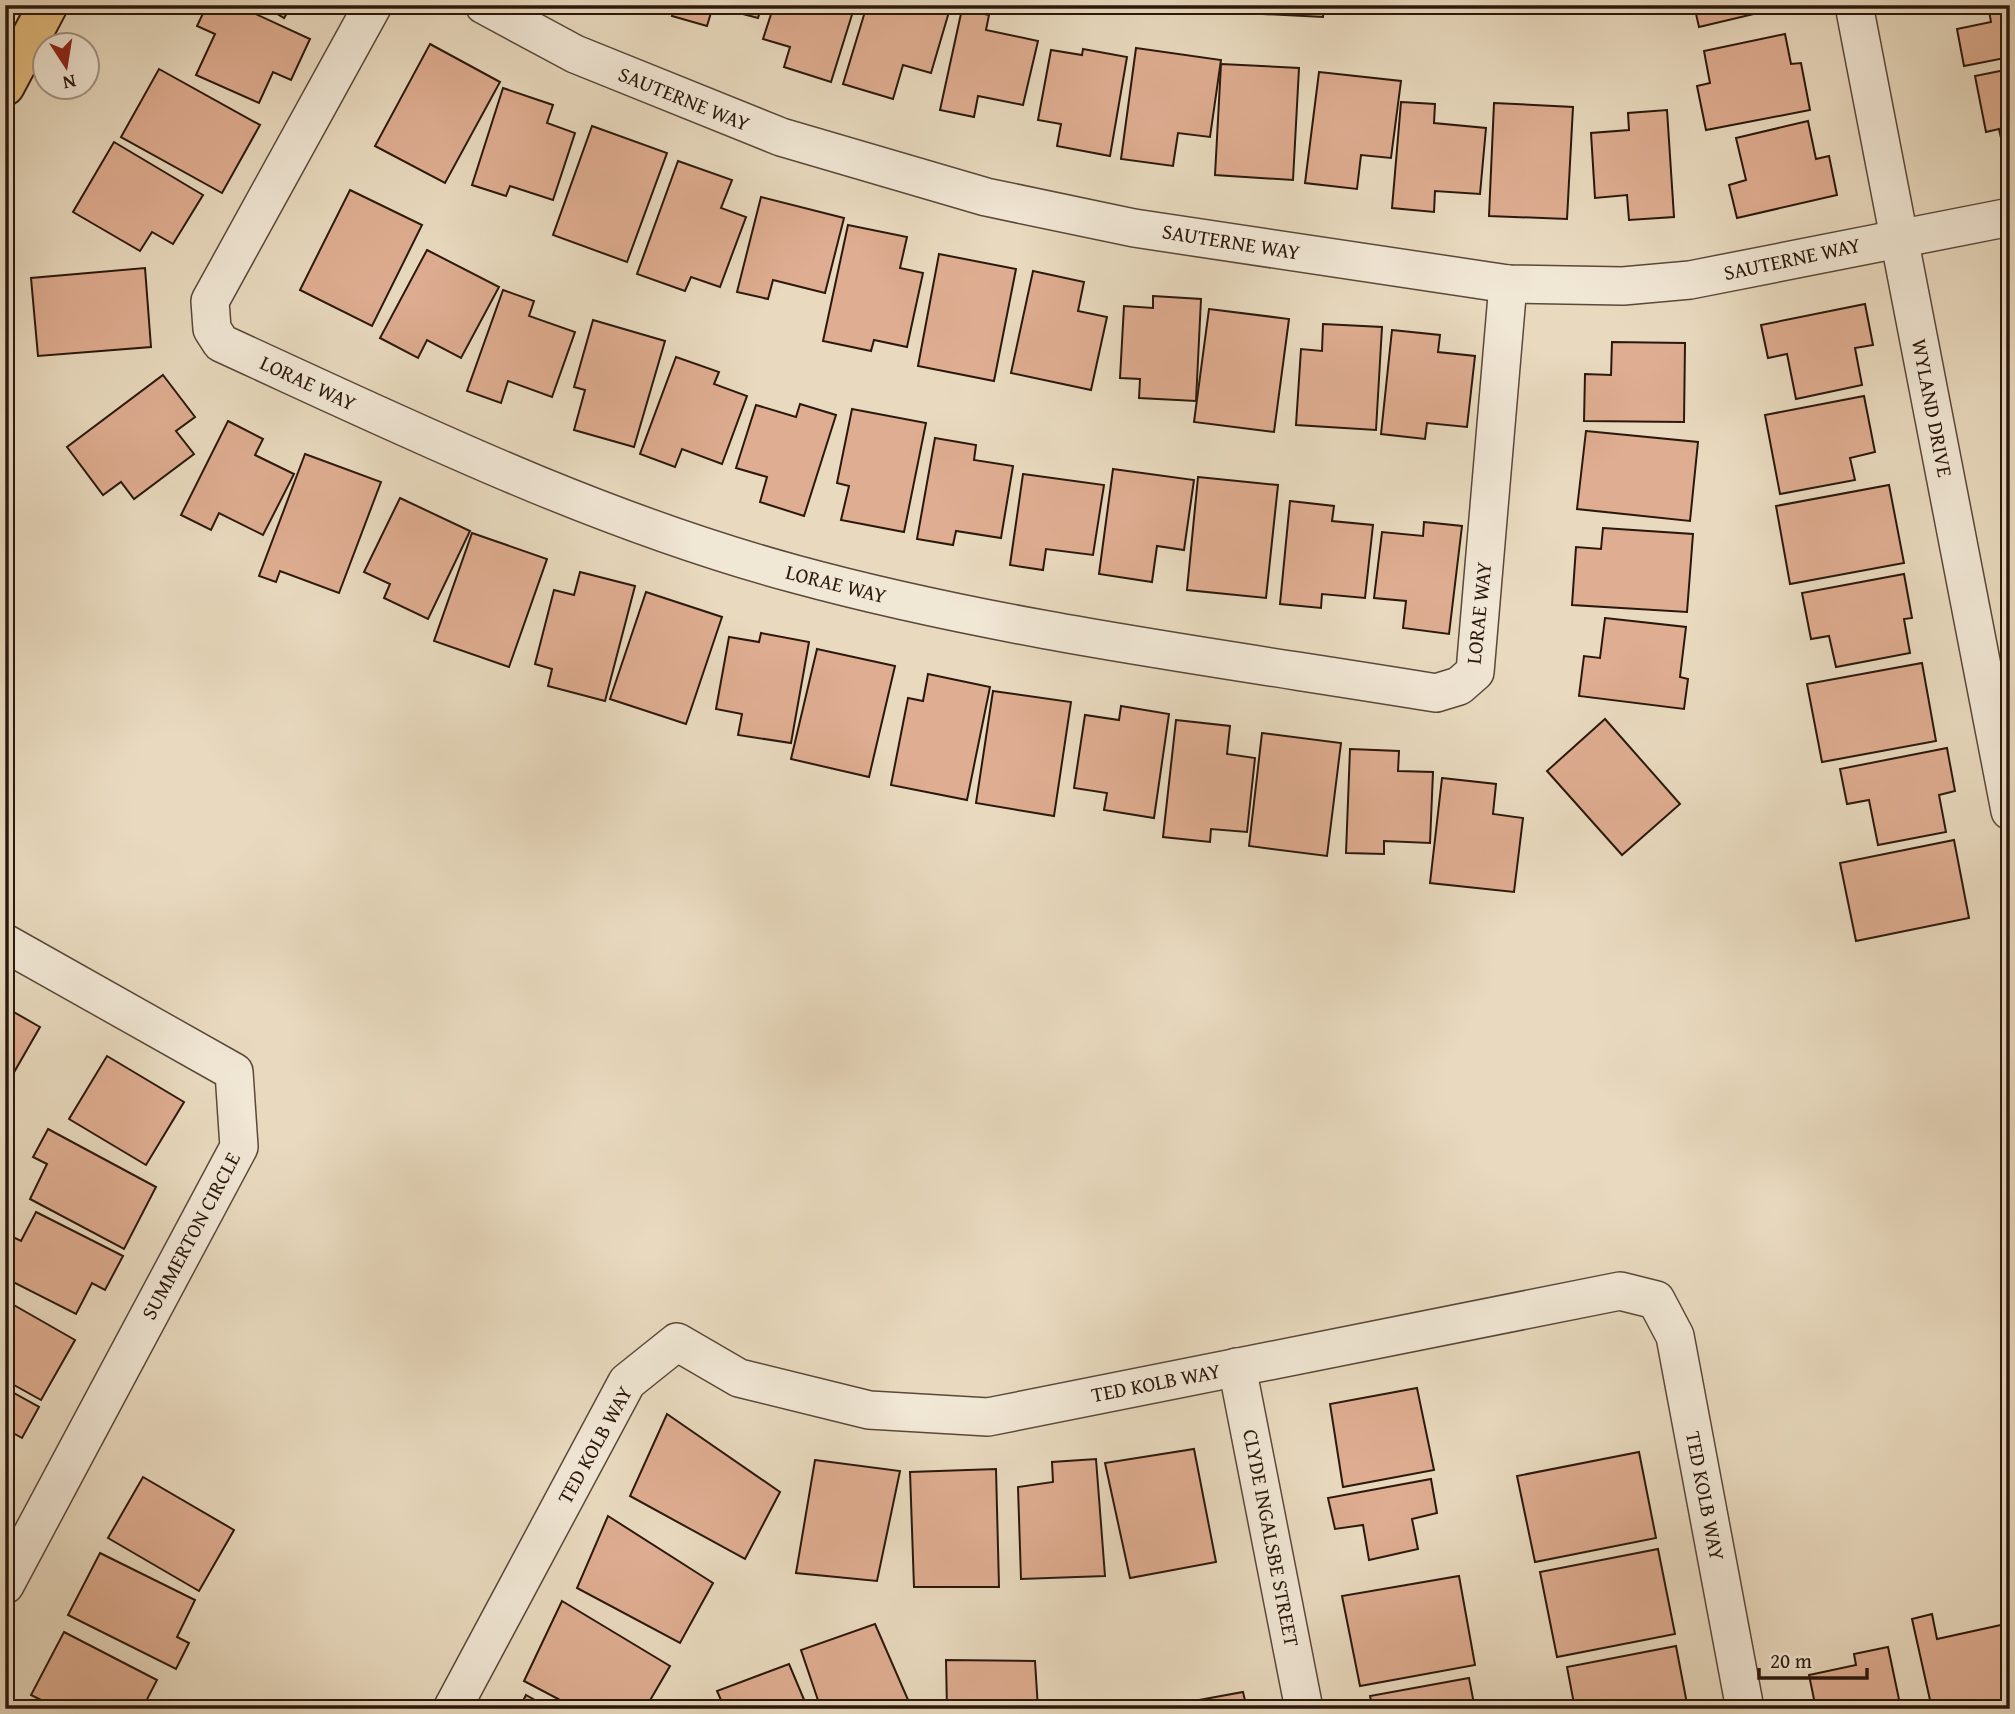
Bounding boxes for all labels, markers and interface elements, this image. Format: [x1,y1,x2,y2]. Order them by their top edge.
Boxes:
north arrow [32,32,102,102]
street label: SAUTERNE WAY [614,58,755,139]
text: N [60,68,79,98]
street label: SAUTERNE WAY [1160,215,1303,268]
street label: SAUTERNE WAY [1721,229,1864,288]
street label: WYLAND DRIVE [1904,336,1961,480]
street label: LORAE WAY [255,347,362,418]
street label: LORAE WAY [783,556,890,611]
street label: LORAE WAY [1458,560,1499,666]
street label: SUMMERTON CIRCLE [133,1146,248,1325]
street label: TED KOLB WAY [1089,1355,1223,1410]
street label: TED KOLB WAY [549,1380,640,1509]
street label: CLYDE INGALSBE STREET [1235,1427,1308,1650]
street label: TED KOLB WAY [1678,1429,1733,1563]
scale bar [1759,1637,1868,1681]
text: 20 m [1770,1645,1812,1676]

